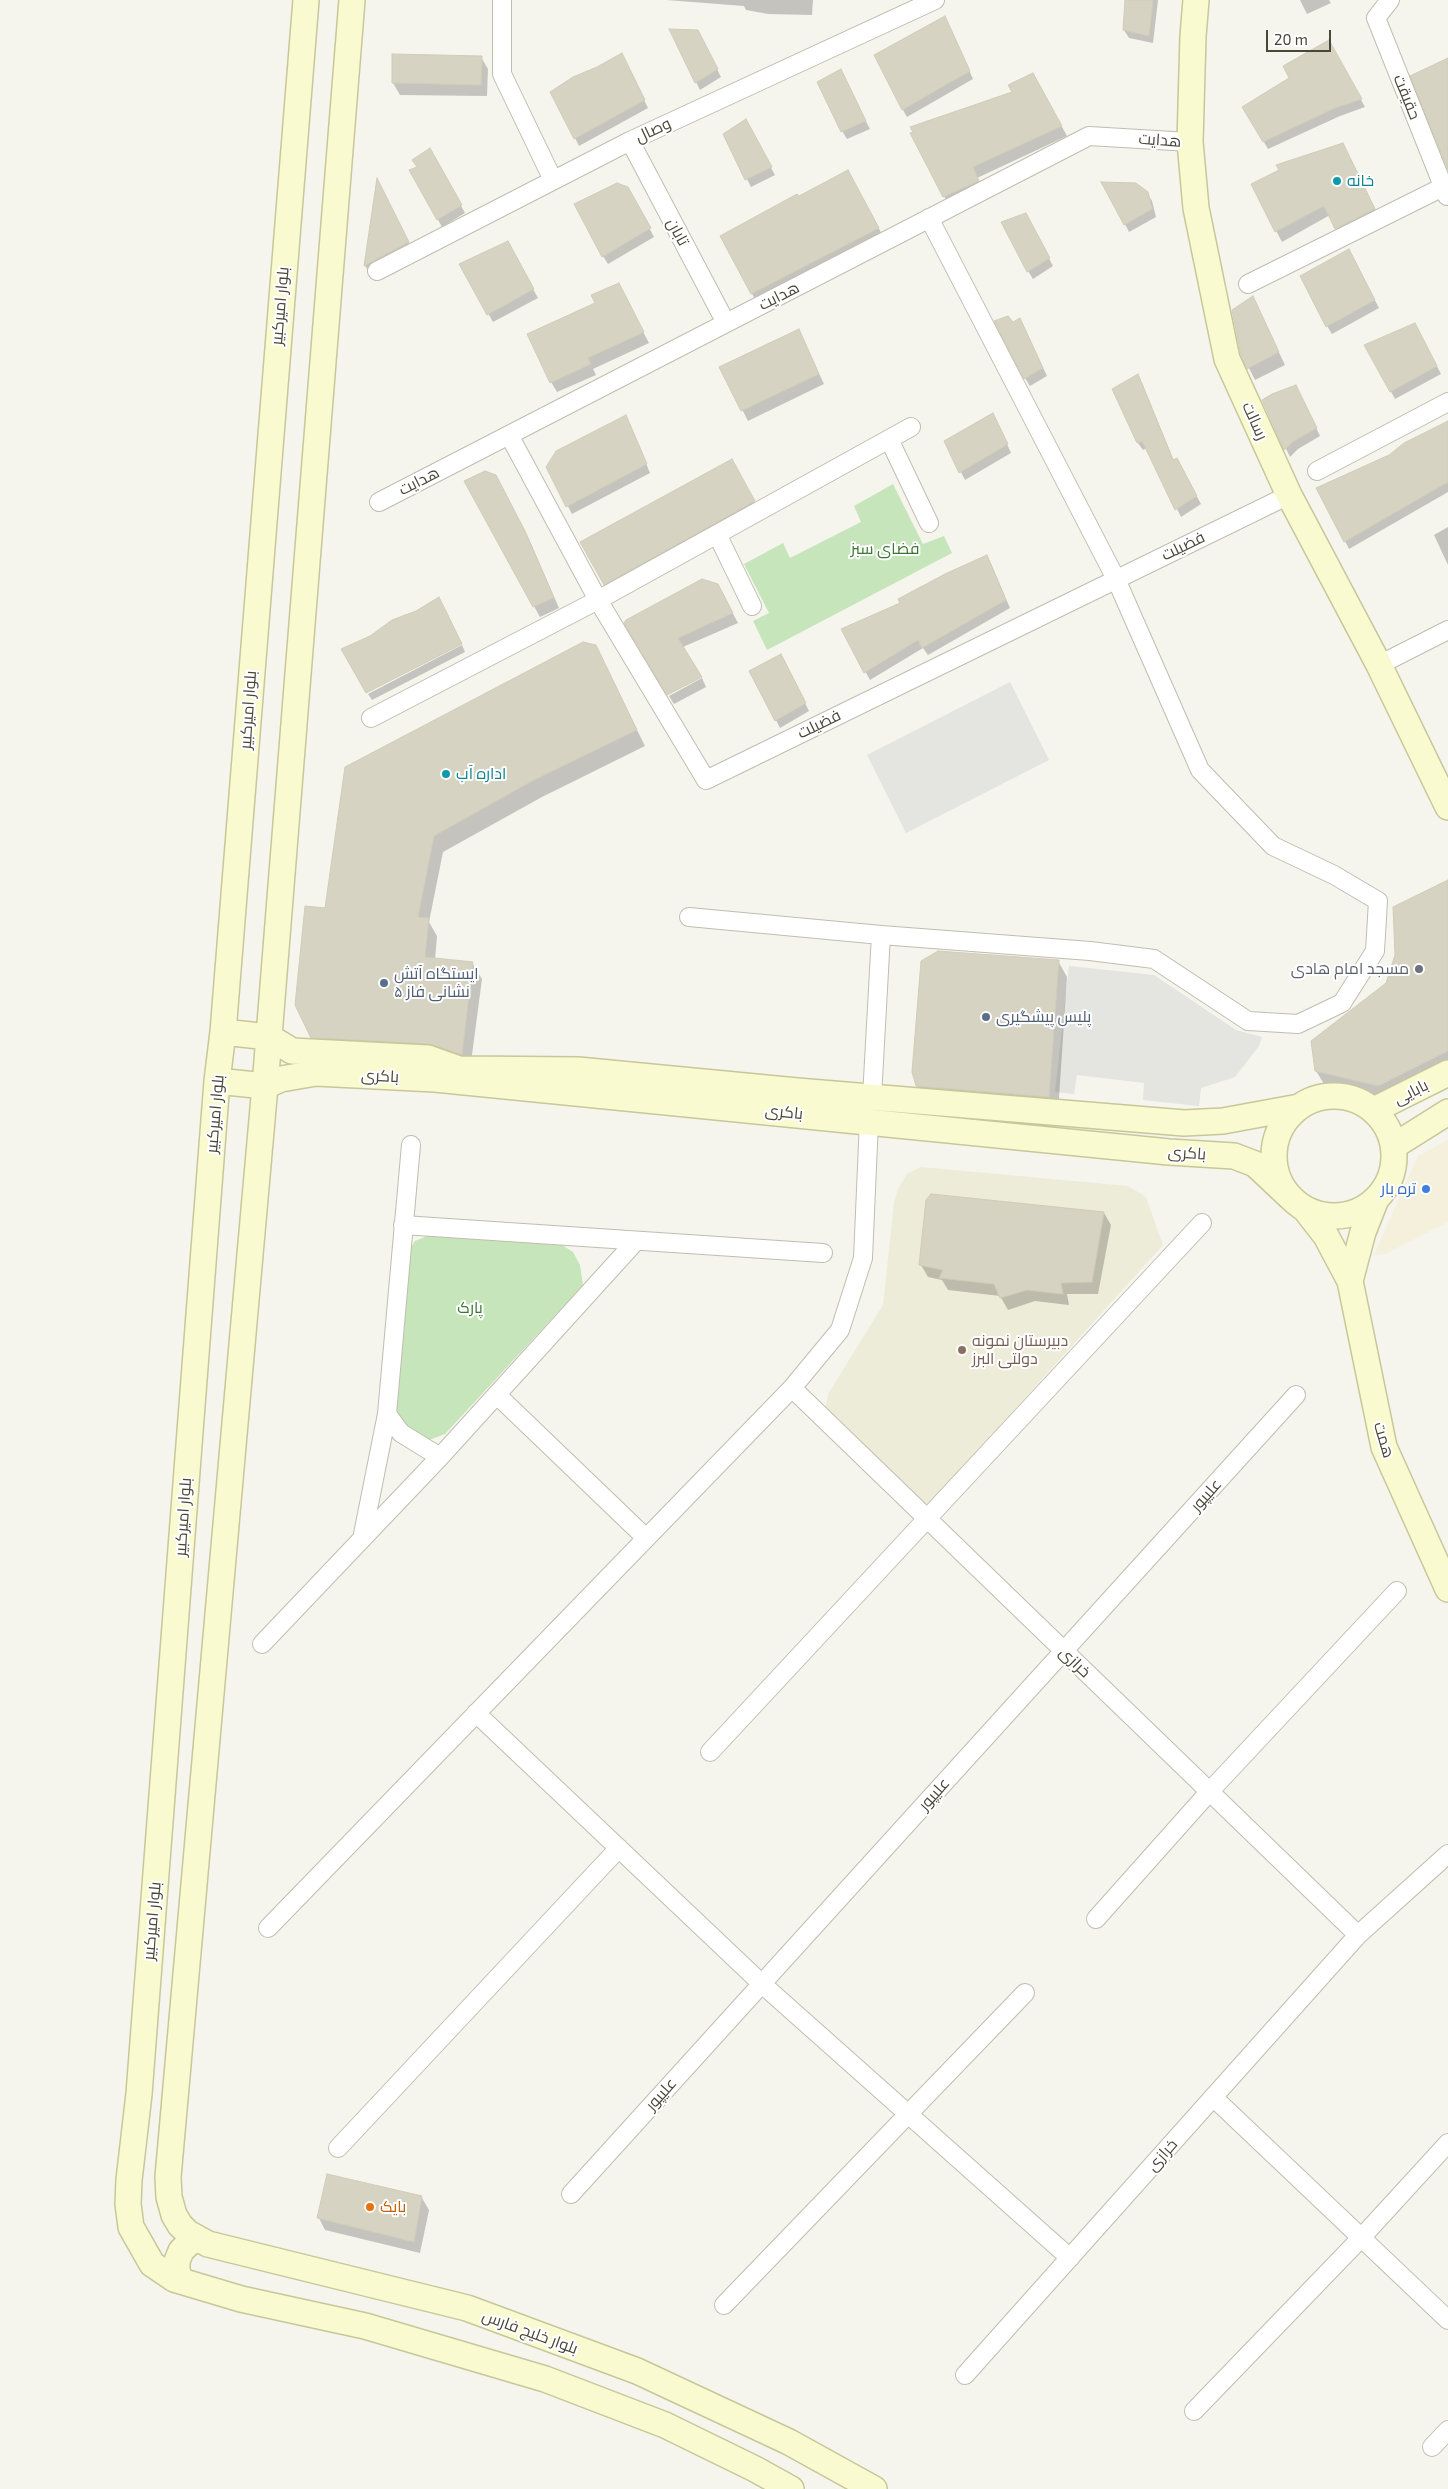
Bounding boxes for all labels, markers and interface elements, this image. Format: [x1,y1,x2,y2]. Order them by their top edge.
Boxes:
scale bar [1268,20,1333,52]
text: 20 m [1274,30,1308,48]
street label: حقیقت [1389,72,1425,122]
street label: وصال [632,113,674,147]
street label: هدایت [1138,129,1182,151]
place label: خانه [1347,171,1374,191]
marker: خانه [1331,175,1343,187]
street label: تابان [663,215,693,249]
street label: بلوار امیرکبیر [267,266,293,346]
street label: هدایت [756,278,802,314]
street label: رسالت [1238,399,1272,443]
street label: هدایت [396,463,442,499]
street label: فضیلت [1158,527,1208,565]
park label: فضای سبز [851,539,919,559]
street label: بلوار امیرکبیر [236,670,260,750]
street label: فضیلت [794,705,844,743]
place label: اداره آب [456,764,506,784]
marker: اداره آب [440,768,452,780]
place label: مسجد امام هادی [1291,959,1409,979]
marker: مسجد امام هادی [1413,963,1425,975]
place label: ایستگاه آتش نشانی فاز ۵ [394,964,479,1002]
marker: ایستگاه آتش نشانی فاز ۵ [378,977,390,989]
place label: پلیس پیشگیری [996,1007,1091,1027]
marker: پلیس پیشگیری [980,1011,992,1023]
street label: باکری [360,1065,400,1087]
street label: بلوار امیرکبیر [202,1074,228,1154]
street label: بابایی [1390,1075,1432,1109]
street label: باکری [764,1100,804,1124]
street label: باکری [1167,1142,1207,1164]
place label: تره بار [1381,1179,1416,1199]
marker: تره بار [1420,1183,1432,1195]
park label: پارک [457,1298,483,1318]
place label: دبیرستان نمونه دولتی البرز [972,1331,1068,1369]
marker: دبیرستان نمونه دولتی البرز [956,1344,968,1356]
street label: همت [1370,1420,1398,1460]
street label: علیپور [1186,1475,1226,1515]
street label: بلوار امیرکبیر [171,1477,195,1557]
street label: خرازی [1055,1642,1095,1682]
street label: علیپور [914,1774,954,1814]
street label: بلوار امیرکبیر [139,1881,165,1961]
street label: علیپور [641,2074,681,2114]
street label: خرازی [1143,2135,1181,2175]
place label: بایک [380,2197,406,2217]
marker: بایک [364,2201,376,2213]
street label: بلوار خلیج فارس [479,2306,581,2358]

